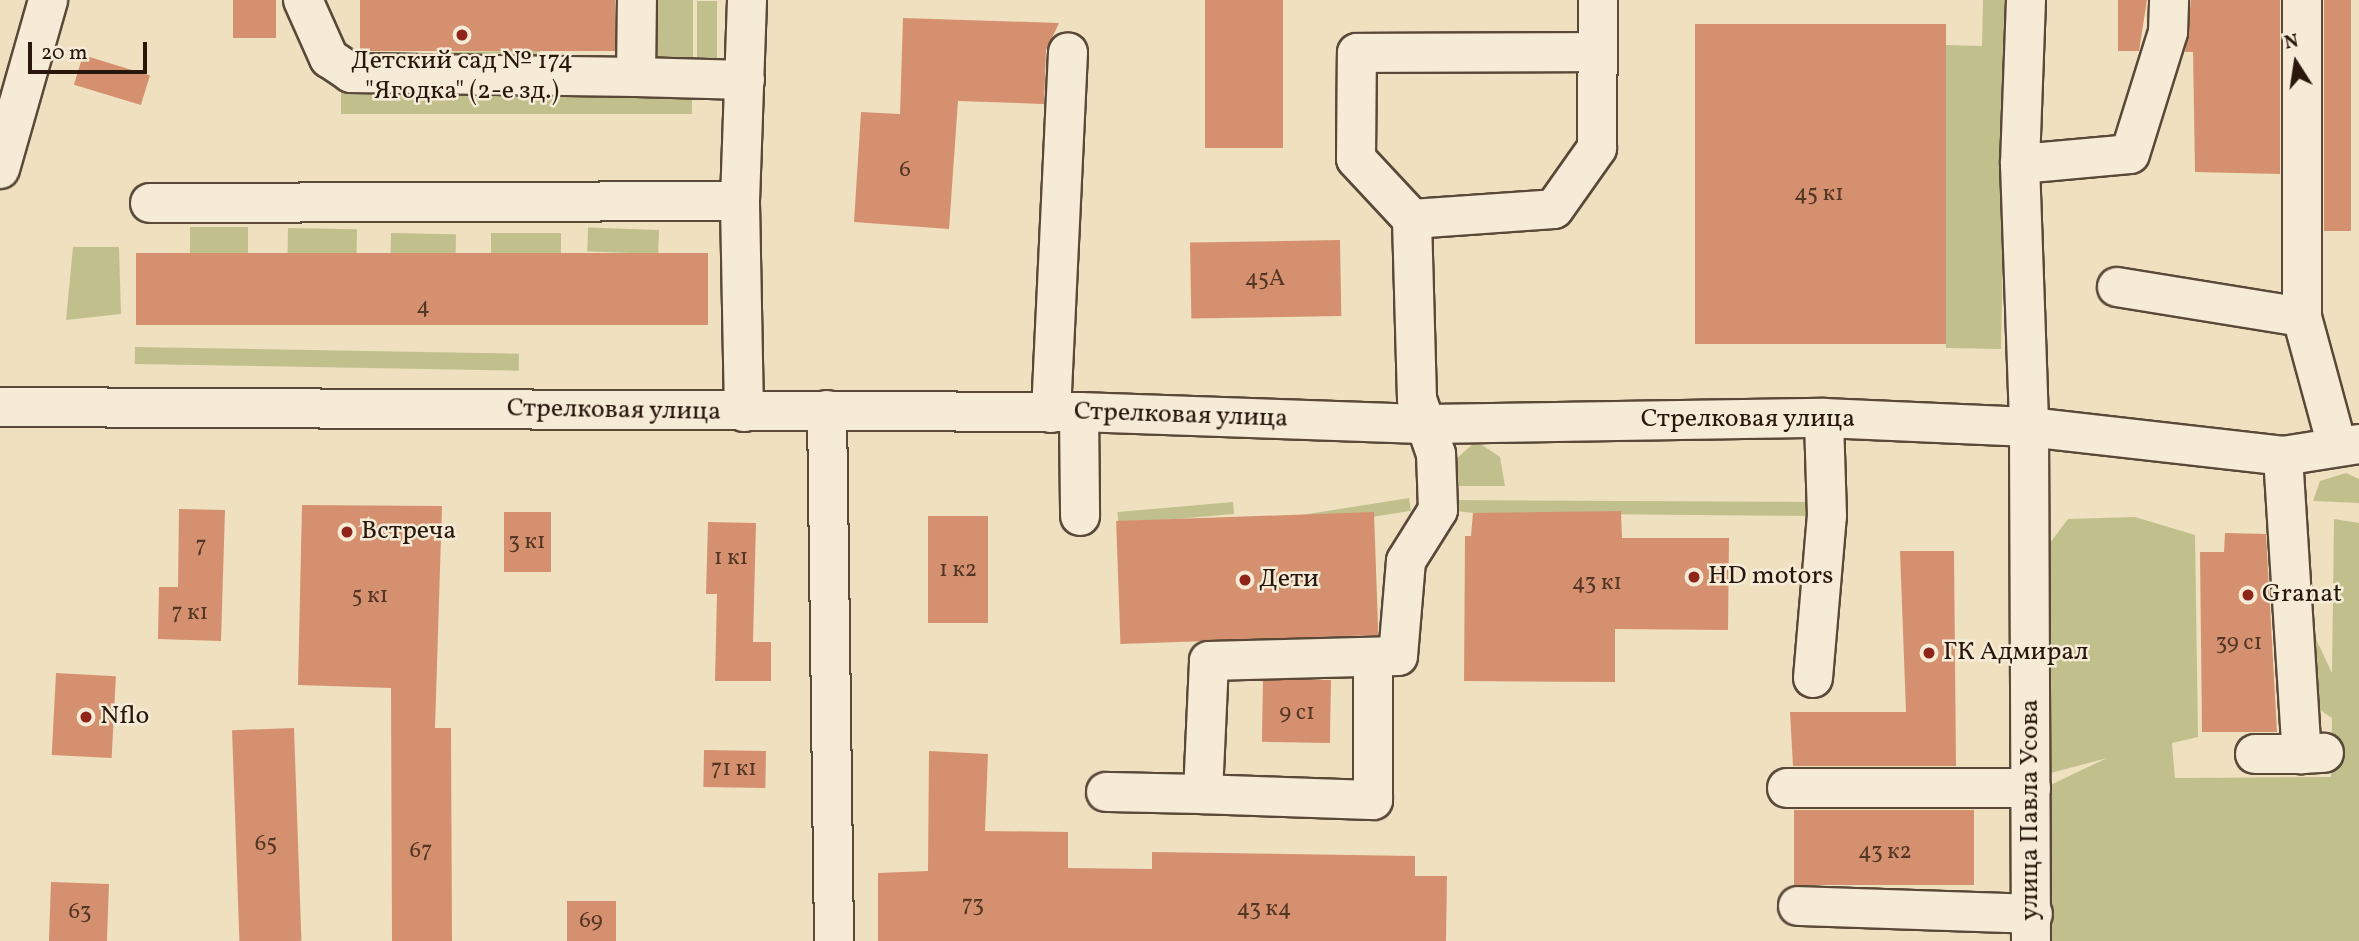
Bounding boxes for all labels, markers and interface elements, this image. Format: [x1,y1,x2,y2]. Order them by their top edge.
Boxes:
marker: Детский сад № 174 "Ягодка" (2-е зд.) [454,27,470,43]
scale bar [32,28,150,72]
north arrow [2261,28,2331,98]
text: N [2282,28,2301,57]
text: 20 m [41,39,87,68]
place label: Детский сад № 174 "Ягодка" (2-е зд.) [351,46,573,108]
house number: 6 [899,156,911,184]
house number: 45 к1 [1794,180,1844,208]
house number: 45А [1245,265,1285,293]
house number: 4 [416,293,430,321]
street label: Стрелковая улица [506,394,722,428]
street label: Стрелковая улица [1073,397,1289,435]
street label: Стрелковая улица [1640,404,1856,436]
place label: Встреча [361,516,456,548]
marker: Встреча [339,524,355,540]
house number: 3 к1 [508,528,546,556]
house number: 7 [195,532,207,560]
house number: 1 к1 [714,544,748,572]
house number: 1 к2 [939,556,977,584]
place label: HD motors [1708,561,1833,593]
place label: Дети [1259,564,1319,596]
house number: 43 к1 [1572,569,1622,597]
marker: HD motors [1686,569,1702,585]
marker: Дети [1237,572,1253,588]
place label: Granat [2262,579,2342,611]
house number: 5 к1 [352,582,388,610]
marker: Granat [2240,587,2256,603]
house number: 7 к1 [172,599,208,627]
house number: 39 с1 [2215,629,2263,657]
place label: ГК Адмирал [1943,637,2088,669]
marker: ГК Адмирал [1921,645,1937,661]
house number: 9 с1 [1279,699,1315,727]
street label: улица Павла Усова [2015,699,2047,921]
place label: Nflo [100,701,149,733]
marker: Nflo [78,709,94,725]
house number: 71 к1 [711,755,757,783]
house number: 65 [255,830,277,858]
house number: 67 [410,837,432,865]
house number: 43 к2 [1858,838,1912,866]
house number: 73 [962,891,984,919]
house number: 43 к4 [1236,895,1292,923]
house number: 63 [68,898,92,926]
house number: 69 [579,907,603,935]

